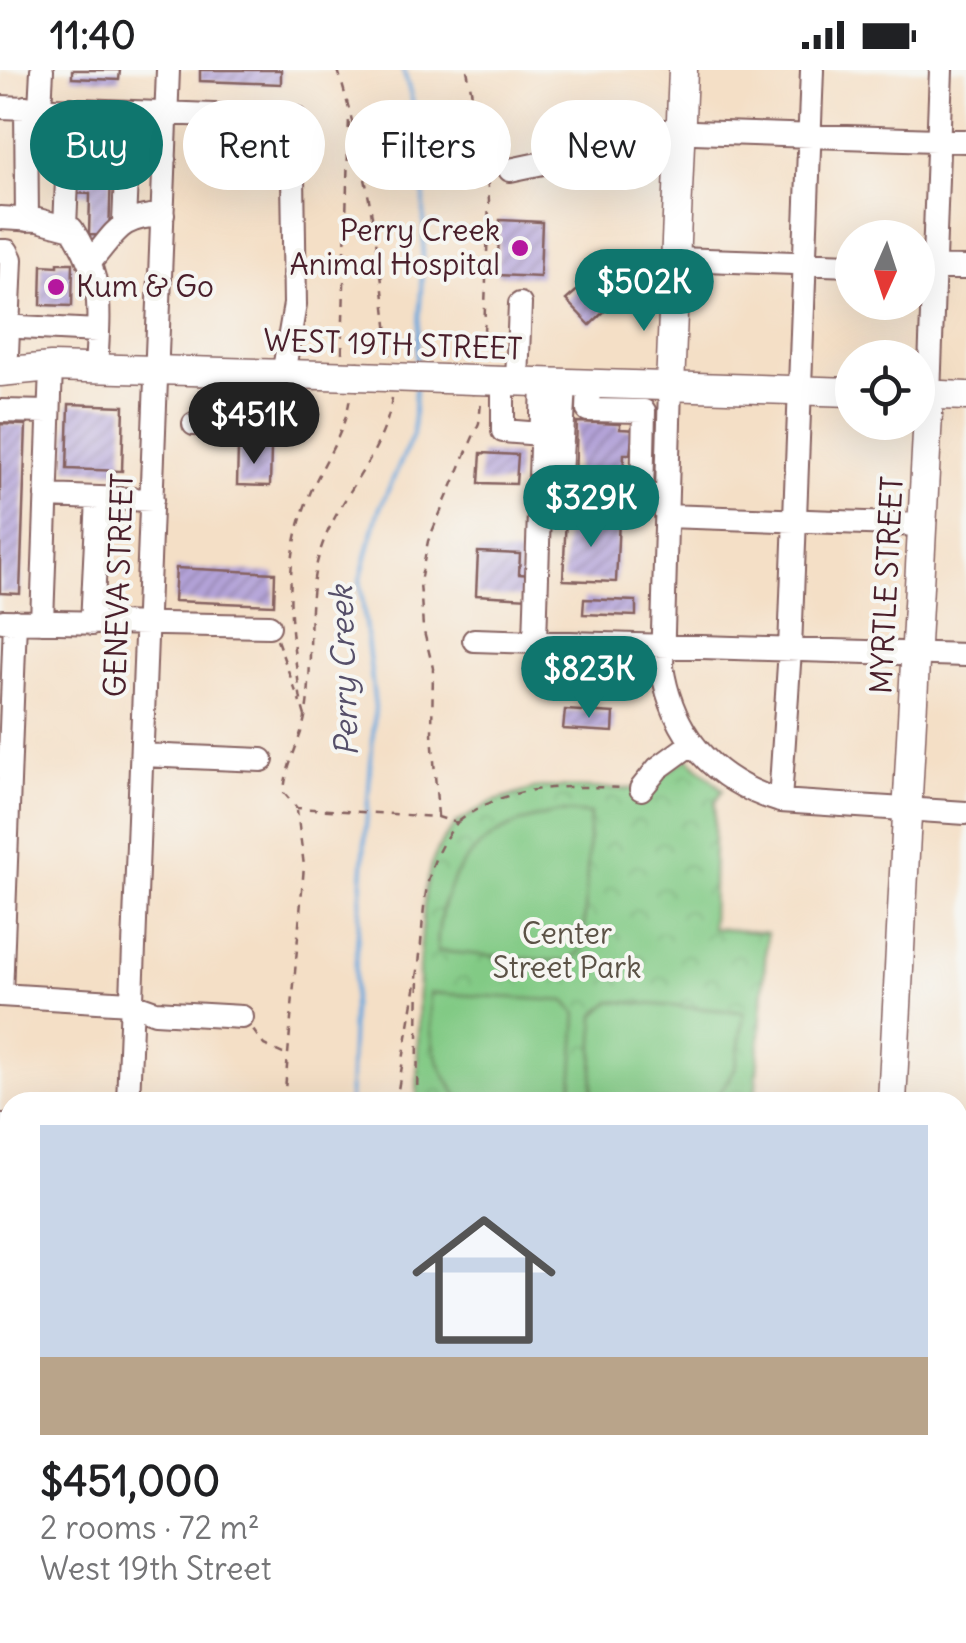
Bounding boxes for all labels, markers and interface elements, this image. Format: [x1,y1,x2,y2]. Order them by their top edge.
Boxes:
text: 11:40 [50,12,136,59]
chip: Buy [30,100,163,190]
chip: Rent [183,100,325,190]
chip: Filters [345,100,511,190]
chip: New [531,100,671,190]
place label: Perry Creek Animal Hospital [290,211,500,283]
north arrow [835,220,935,320]
map controls [835,220,935,440]
marker: Perry Creek Animal Hospital [509,237,531,259]
pin: $502K [574,249,714,334]
text: $502K [597,261,691,302]
place label: Kum & Go [76,267,214,305]
marker: Kum & Go [45,276,67,298]
street label: WEST 19TH STREET [263,320,523,368]
button: locate [835,340,935,440]
pin: $451K [184,382,324,467]
text: $451K [210,394,298,435]
pin: $329K [521,465,661,550]
street label: GENEVA STREET [95,472,141,698]
street label: MYRTLE STREET [861,475,911,695]
text: $329K [545,477,637,518]
water label: Perry Creek [320,582,367,757]
pin: $823K [519,636,659,721]
text: $823K [543,648,635,689]
park label: Center Street Park [492,914,642,986]
icon: home [394,1190,574,1370]
text: $451,000 [40,1455,220,1507]
text: 2 rooms · 72 m² [40,1507,260,1548]
text: West 19th Street [40,1548,272,1589]

